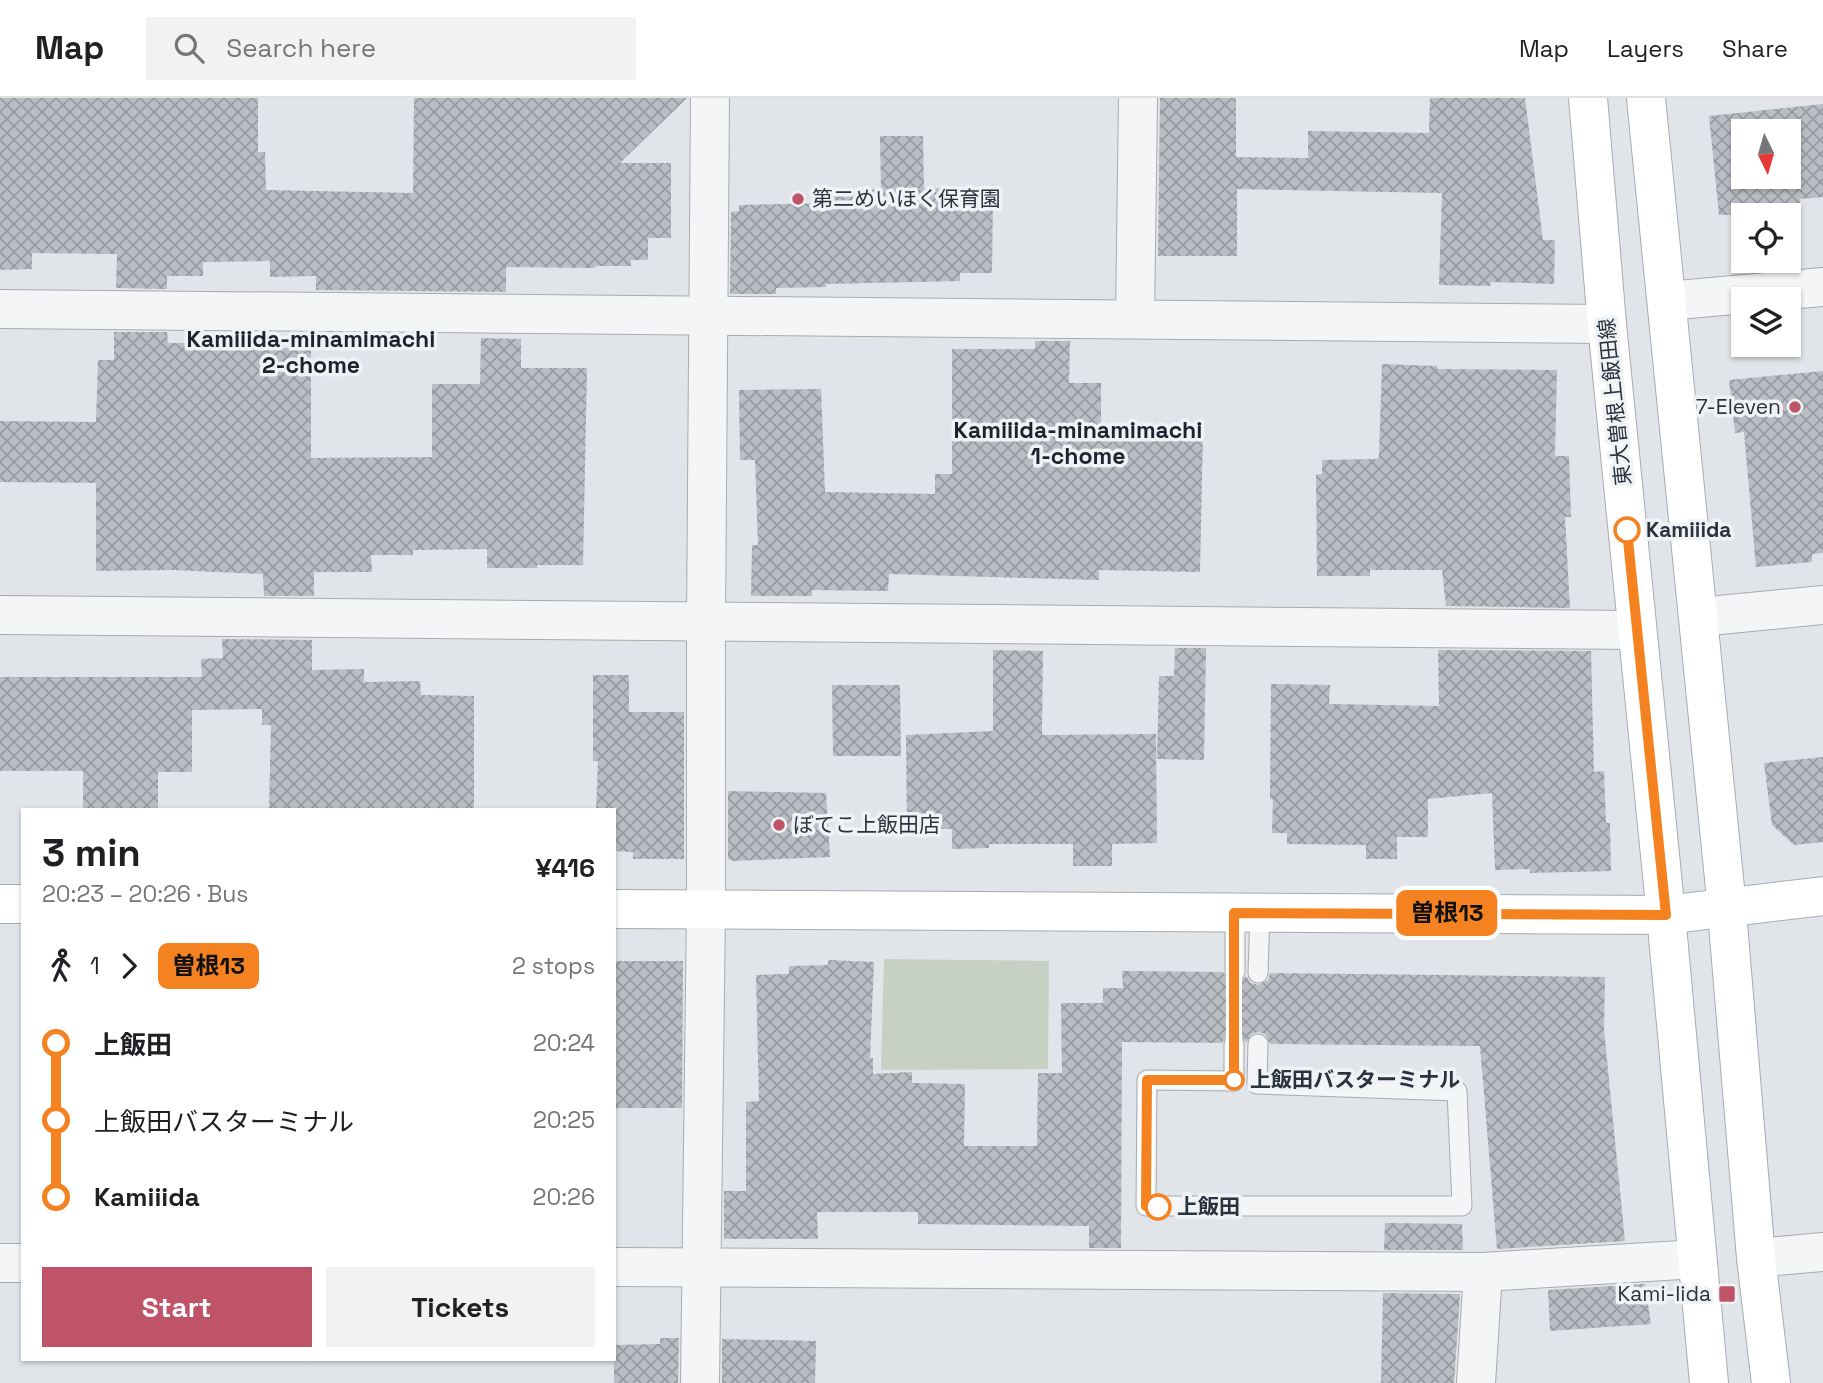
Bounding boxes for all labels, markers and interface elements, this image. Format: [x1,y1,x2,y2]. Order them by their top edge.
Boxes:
search box [146,17,636,80]
text: Map [35,27,104,69]
icon: search [170,29,208,67]
text: Search here [226,31,376,65]
text: Map [1519,33,1569,64]
text: Layers [1607,33,1684,64]
text: Share [1722,33,1788,64]
north arrow [1731,119,1801,189]
map controls [1731,119,1801,357]
place label: 第二めいほく保育園 [812,185,1001,212]
marker: 第二めいほく保育園 [790,191,806,207]
button: locate [1731,203,1801,273]
button: layers [1731,287,1801,357]
street label: 東大曽根上飯田線 [1592,317,1637,487]
district label: Kamiiida-minamimachi 2-chome [187,324,435,380]
place label: 7-Eleven [1696,393,1781,420]
marker: 7-Eleven [1787,399,1803,415]
district label: Kamiiida-minamimachi 1-chome [954,415,1202,471]
place label: Kamiiida [1646,516,1732,543]
marker: Kamiiida [1614,517,1640,543]
place label: ぼてこ上飯田店 [793,811,940,838]
marker: ぼてこ上飯田店 [771,817,787,833]
text: 3 min [42,829,141,877]
text: ¥416 [536,851,595,885]
text: 20:23 – 20:26 · Bus [42,879,248,909]
line badge: 曽根13 [1398,890,1496,936]
text: 曽根13 [1410,897,1484,928]
icon: walk [42,947,80,985]
icon: forward [110,947,148,985]
text: 曽根13 [172,950,245,981]
text: 1 [90,951,100,981]
text: 2 stops [512,951,595,981]
text: 上飯田 [94,1028,172,1062]
text: 20:24 [533,1028,595,1058]
place label: 上飯田バスターミナル [1250,1066,1460,1093]
marker: 上飯田バスターミナル [1224,1070,1244,1090]
text: 上飯田バスターミナル [94,1105,354,1139]
text: 20:25 [533,1105,595,1135]
text: Kamiiida [94,1180,200,1214]
text: 20:26 [533,1182,595,1212]
place label: 上飯田 [1177,1193,1240,1220]
marker: 上飯田 [1145,1194,1171,1220]
button: Start [42,1267,312,1347]
button: Tickets [326,1267,595,1347]
place label: Kami-Iida [1617,1280,1711,1307]
marker: Kami-Iida [1717,1284,1737,1304]

